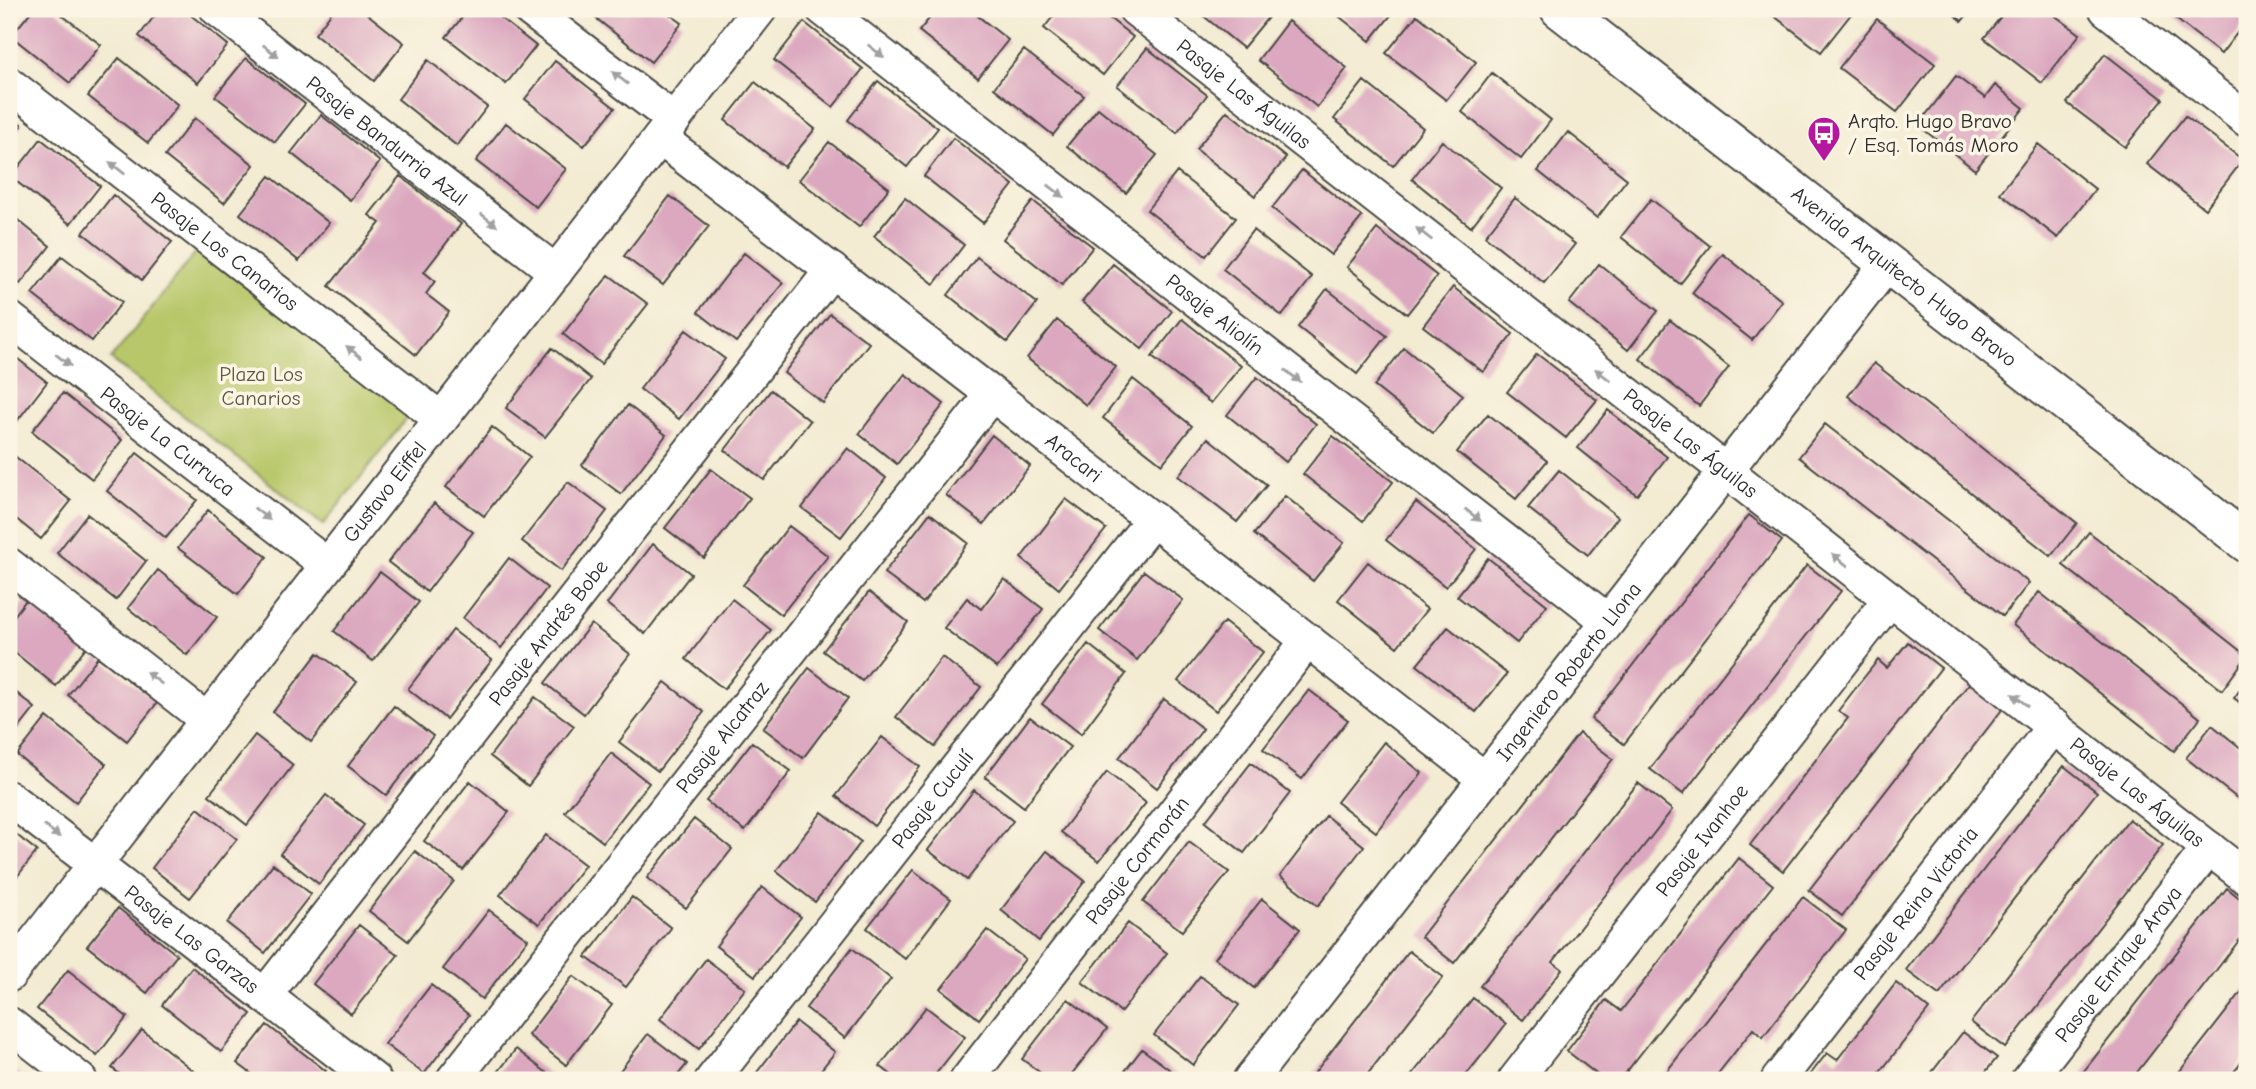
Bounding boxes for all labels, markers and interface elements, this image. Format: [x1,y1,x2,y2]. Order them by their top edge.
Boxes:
street label: Pasaje Las Águilas [1172,34,1316,154]
one-way arrow [262,43,280,58]
one-way arrow [867,43,885,58]
street label: Pasaje Bandurria Azul [302,71,472,211]
one-way arrow [611,71,629,86]
place label: Arqto. Hugo Bravo / Esq. Tomás Moro [1848,109,2019,157]
bus stop icon: Arqto. Hugo Bravo / Esq. Tomás Moro [1805,114,1843,163]
one-way arrow [108,160,126,175]
street label: Avenida Arquitecto Hugo Bravo [1787,181,2022,372]
one-way arrow [1047,183,1065,197]
street label: Pasaje Los Canarios [146,187,303,316]
one-way arrow [480,213,498,228]
one-way arrow [1415,228,1433,242]
street label: Pasaje Aliolín [1161,269,1269,360]
one-way arrow [346,345,364,360]
one-way arrow [53,352,71,367]
park label: Plaza Los Canarios [219,362,303,410]
one-way arrow [1595,367,1613,382]
one-way arrow [1284,368,1302,383]
street label: Pasaje La Curruca [96,382,240,501]
street label: Pasaje Las Águilas [1619,383,1762,503]
street label: Aracari [1041,428,1107,487]
street label: Gustavo Eiffel [338,437,431,547]
one-way arrow [252,507,270,522]
one-way arrow [1464,508,1482,522]
one-way arrow [1832,552,1850,567]
street label: Pasaje Andrés Bobe [484,555,613,710]
street label: Ingeniero Roberto Llona [1492,578,1646,766]
one-way arrow [145,671,163,686]
street label: Pasaje Alcatraz [671,676,774,798]
one-way arrow [2011,692,2029,707]
street label: Pasaje Las Águilas [2065,732,2209,852]
street label: Pasaje Cuculí [887,745,979,853]
street label: Pasaje Ivanhoe [1651,779,1753,901]
street label: Pasaje Cormorán [1080,792,1194,929]
street label: Pasaje Reina Victoria [1849,822,1983,985]
one-way arrow [43,824,61,838]
street label: Pasaje Las Garzas [120,880,264,999]
street label: Pasaje Enrique Araya [2050,881,2187,1047]

